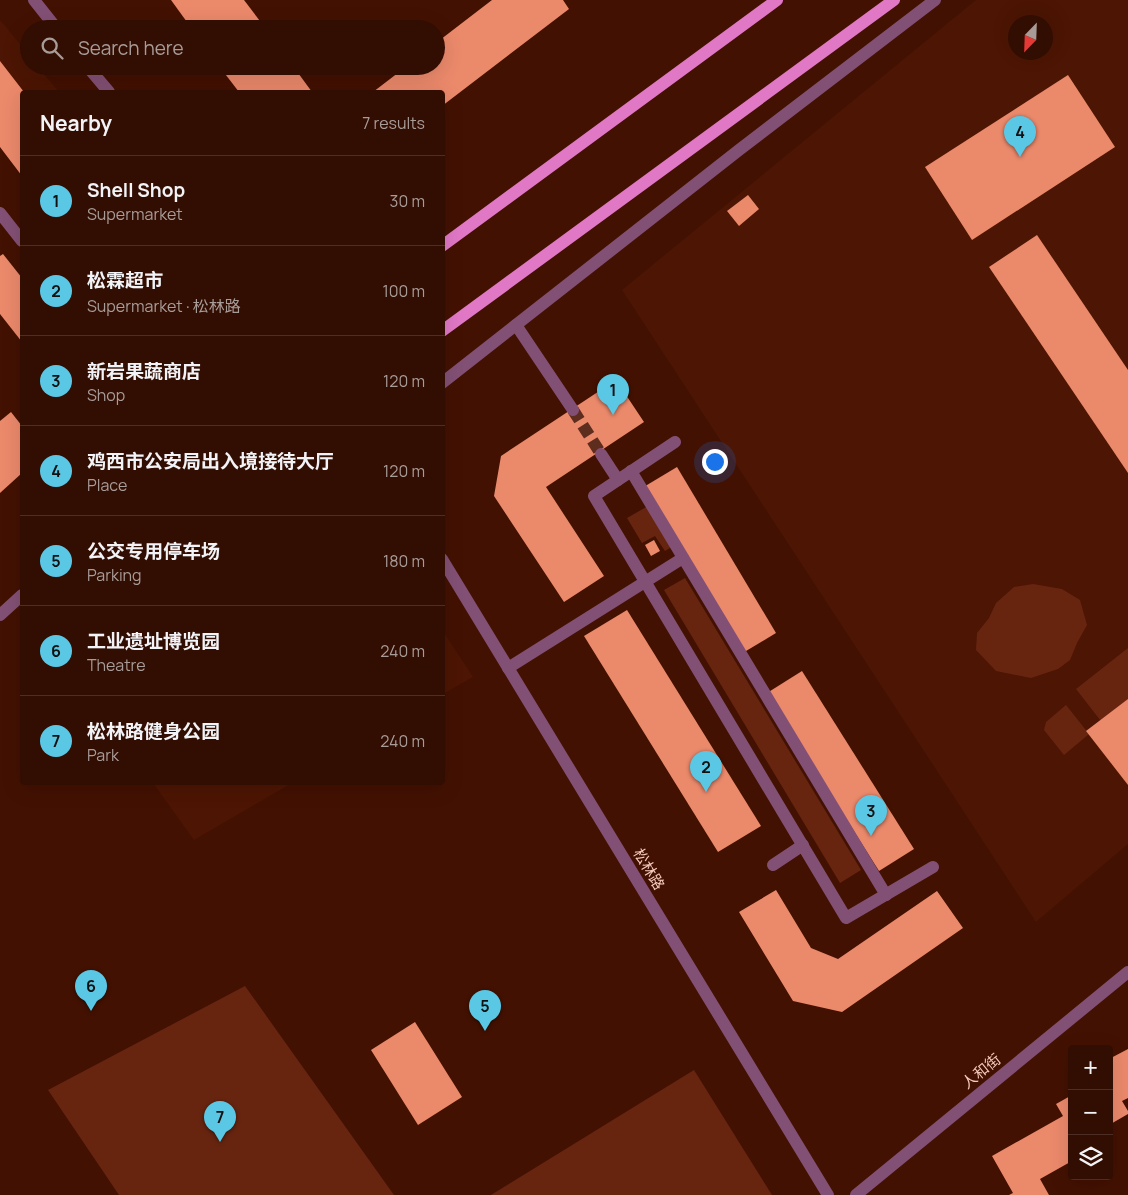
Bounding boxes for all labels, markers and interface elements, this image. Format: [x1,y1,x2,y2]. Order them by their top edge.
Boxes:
north arrow [1008,15,1053,60]
search box [20,20,445,75]
icon: search [38,34,66,62]
text: Search here [78,35,184,61]
text: Nearby [40,109,112,137]
text: 7 results [362,112,425,134]
pin: 4 [1004,116,1036,157]
text: Shell Shop [87,177,185,203]
text: 1 [52,190,60,212]
text: 30 m [390,190,425,212]
text: Supermarket [87,203,183,225]
text: 松霖超市 [87,267,163,293]
text: 2 [51,280,61,302]
text: 100 m [382,280,425,302]
text: Supermarket · 松林路 [87,295,241,317]
text: 新岩果蔬商店 [87,358,201,384]
text: 3 [51,370,61,392]
text: 120 m [383,370,425,392]
pin: 1 [597,374,629,415]
text: Shop [87,384,125,406]
text: 鸡西市公安局出入境接待大厅 [87,448,334,474]
your location [702,449,728,475]
text: 4 [51,460,61,482]
text: 120 m [383,460,425,482]
text: Place [87,474,127,496]
text: 公交专用停车场 [87,538,220,564]
text: 5 [51,550,61,572]
text: 180 m [383,550,425,572]
text: Parking [87,564,142,586]
text: 工业遗址博览园 [87,628,220,654]
text: 6 [51,640,61,662]
text: 240 m [380,640,425,662]
text: Theatre [87,654,146,676]
text: 松林路健身公园 [87,718,220,744]
text: 7 [52,730,60,752]
text: 240 m [380,730,425,752]
text: Park [87,744,119,766]
pin: 2 [690,751,722,792]
pin: 3 [855,795,887,836]
street label: 松林路 [628,844,670,894]
pin: 6 [75,970,107,1011]
pin: 5 [469,990,501,1031]
map controls [1068,1045,1113,1180]
button: + [1068,1045,1113,1090]
street label: 人和街 [957,1049,1005,1093]
button: − [1068,1090,1113,1135]
pin: 7 [204,1101,236,1142]
button: layers [1068,1135,1113,1180]

